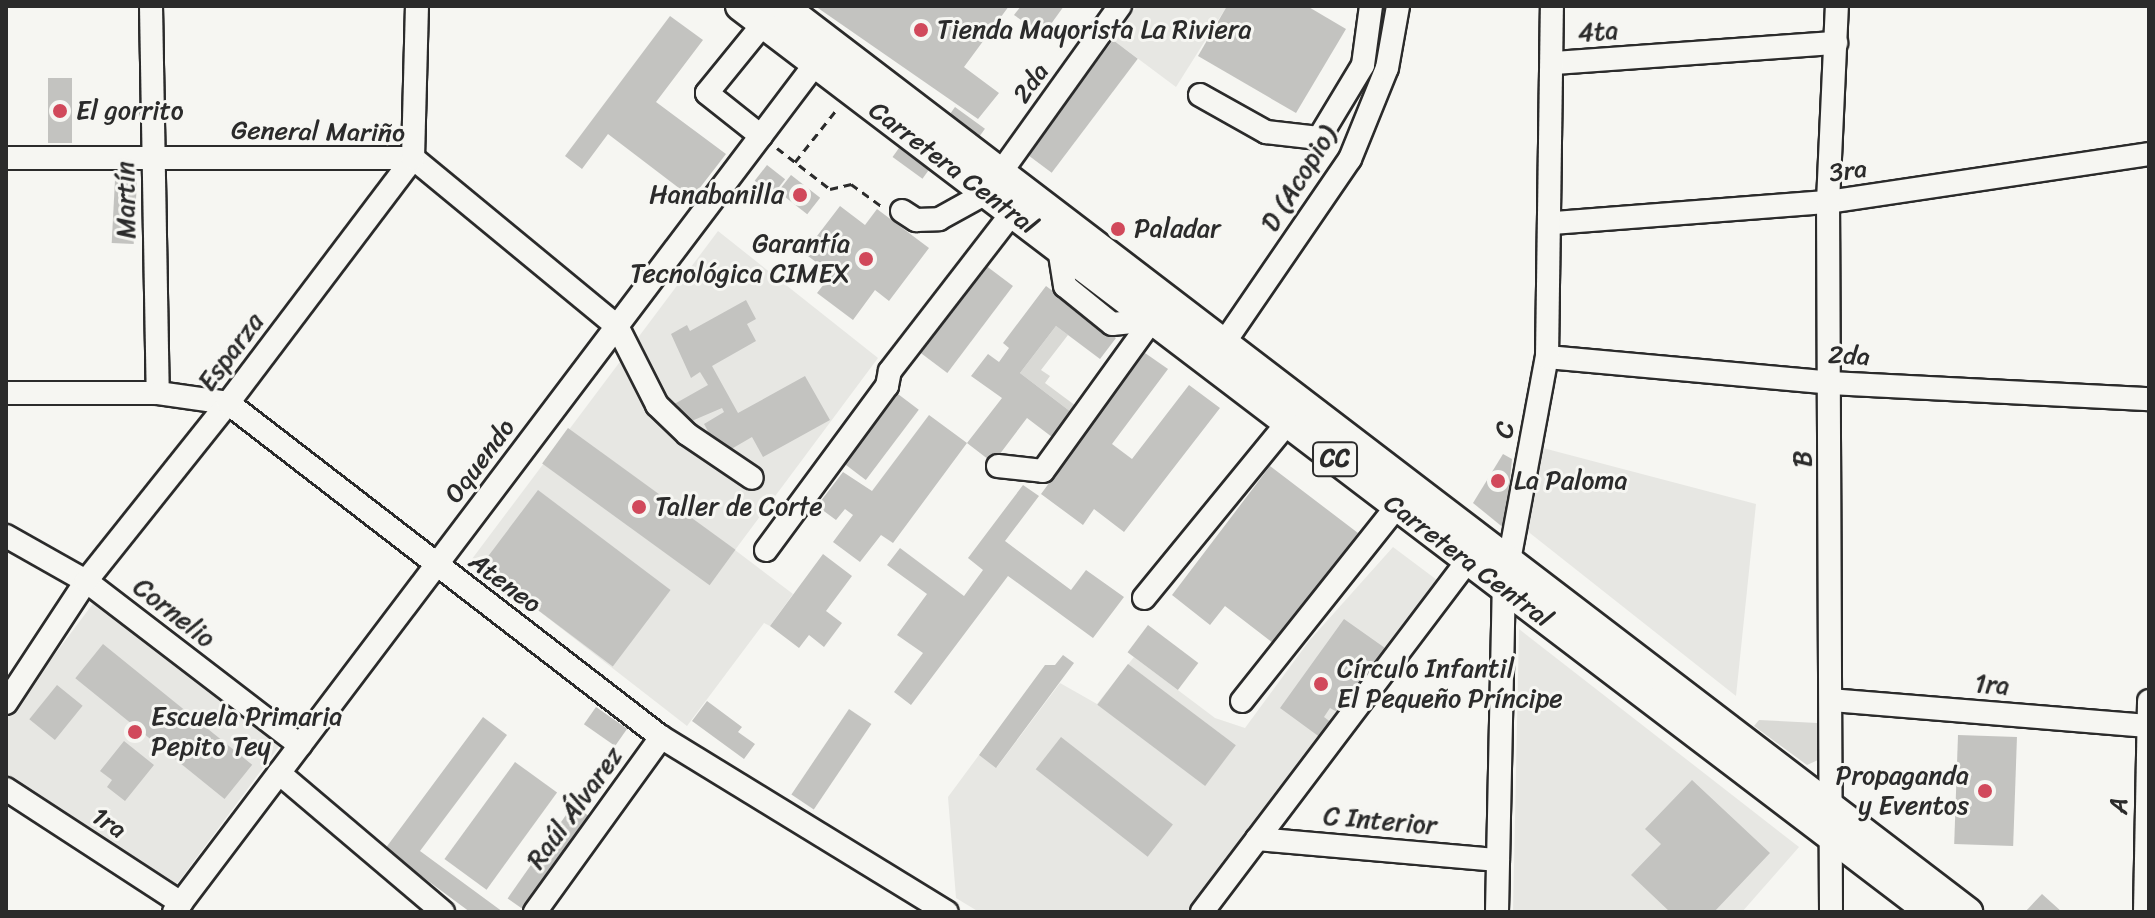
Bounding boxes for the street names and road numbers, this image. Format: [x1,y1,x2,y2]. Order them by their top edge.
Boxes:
street label: 4ta [1577,15,1619,49]
street label: 2da [1006,57,1056,109]
street label: Carretera Central [862,94,1044,242]
street label: General Mariño [231,115,405,149]
street label: D (Acopio) [1255,121,1343,237]
street label: 3ra [1827,153,1869,189]
street label: Martín [110,161,142,239]
street label: Esparza [192,307,270,397]
street label: 2da [1827,339,1871,373]
street label: Oquendo [438,413,522,509]
street label: C [1488,419,1522,441]
road number: CC [1311,439,1359,479]
street label: B [1787,451,1819,467]
street label: Carretera Central [1377,487,1559,635]
street label: Ateneo [463,546,547,620]
street label: Cornelio [127,571,221,655]
street label: 1ra [1973,668,2011,702]
street label: Raúl Álvarez [520,741,630,875]
street label: A [2103,797,2135,815]
street label: 1ra [86,800,132,846]
street label: C Interior [1322,801,1438,841]

